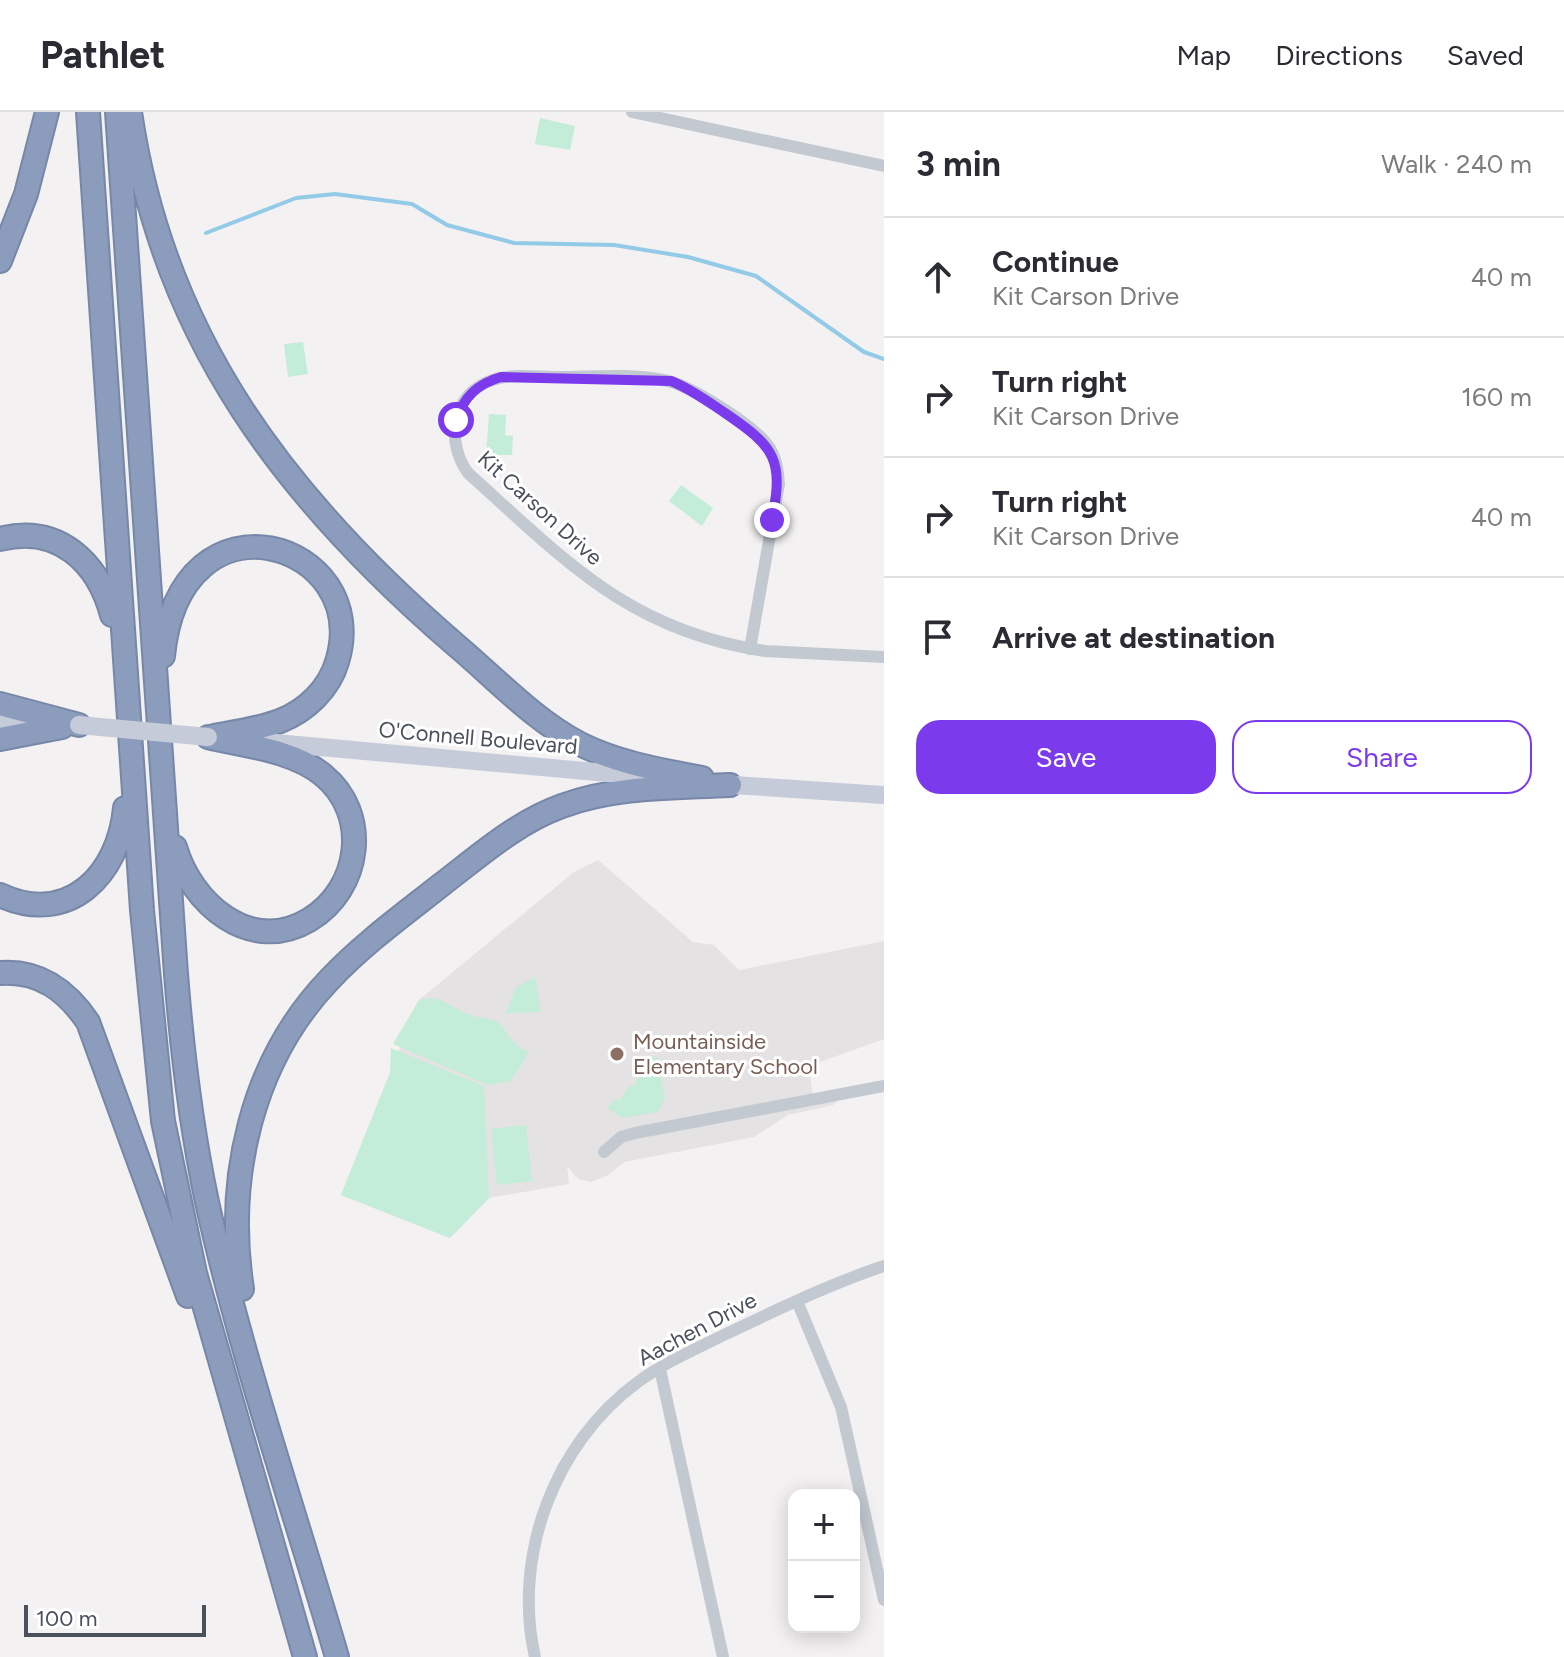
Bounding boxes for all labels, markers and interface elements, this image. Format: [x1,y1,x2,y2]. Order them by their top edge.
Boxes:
text: Pathlet [40,32,165,78]
text: Map [1177,38,1231,72]
text: Directions [1275,38,1403,72]
text: Saved [1447,38,1524,72]
text: 3 min [916,144,1001,185]
text: Walk · 240 m [1381,148,1532,180]
text: Continue [992,243,1119,280]
icon: ahead [916,255,960,299]
text: 40 m [1471,261,1532,293]
text: Kit Carson Drive [992,280,1179,312]
text: Turn right [992,363,1127,400]
icon: right [916,375,960,419]
text: 160 m [1461,381,1532,413]
text: Kit Carson Drive [992,400,1179,432]
route start [438,402,474,438]
street label: Kit Carson Drive [472,445,608,571]
text: Turn right [992,483,1127,520]
icon: right [916,495,960,539]
text: 40 m [1471,501,1532,533]
route end [754,502,790,538]
text: Kit Carson Drive [992,520,1179,552]
icon: arrive [916,615,960,659]
text: Arrive at destination [992,619,1275,656]
street label: O'Connell Boulevard [377,716,579,760]
button: Save [916,720,1216,794]
button: Share [1232,720,1532,794]
place label: Mountainside Elementary School [633,1028,818,1080]
marker: Mountainside Elementary School [608,1045,626,1063]
street label: Aachen Drive [633,1286,761,1372]
map controls [788,1489,860,1633]
button: + [788,1489,860,1561]
button: − [788,1561,860,1633]
scale bar [24,1601,206,1637]
text: 100 m [36,1605,97,1632]

